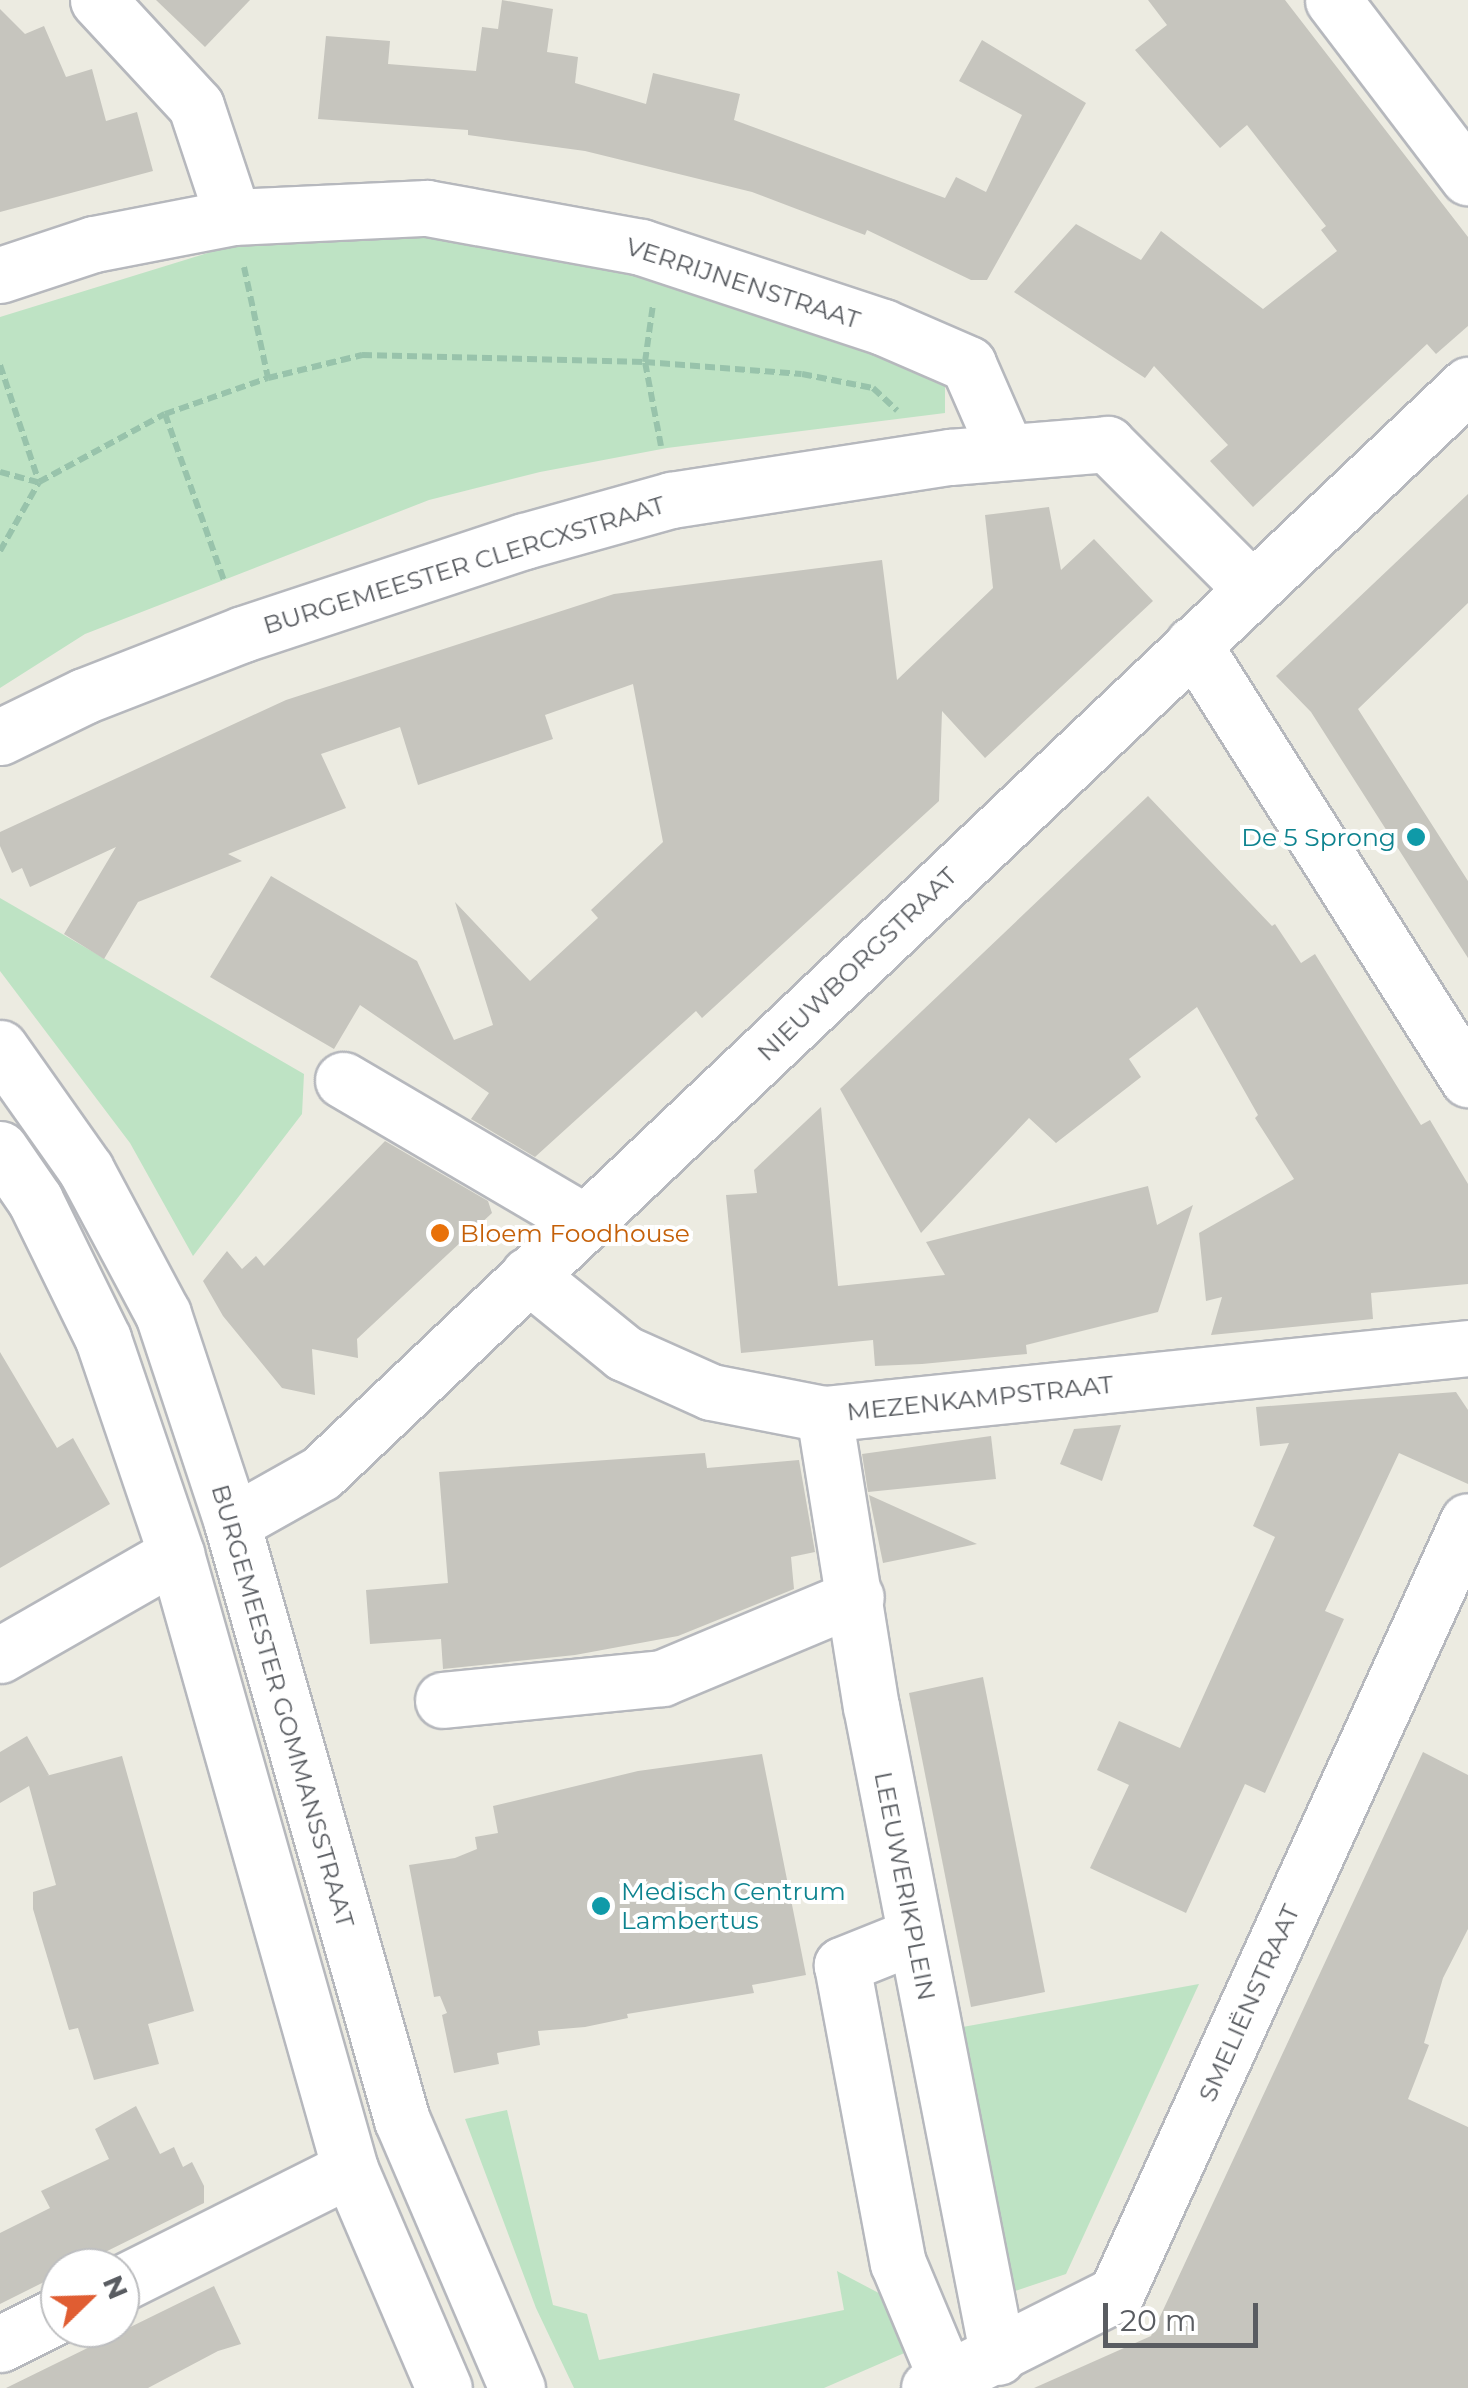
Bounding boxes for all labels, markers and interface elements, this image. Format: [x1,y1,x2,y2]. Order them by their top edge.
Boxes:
street label: VERRIJNENSTRAAT [622,231,864,335]
street label: BURGEMEESTER CLERCXSTRAAT [259,489,669,641]
place label: De 5 Sprong [1241,822,1396,852]
marker: De 5 Sprong [1405,826,1427,848]
street label: NIEUWBORGSTRAAT [751,861,963,1067]
place label: Bloem Foodhouse [460,1218,690,1248]
marker: Bloem Foodhouse [429,1222,451,1244]
street label: MEZENKAMPSTRAAT [845,1369,1115,1427]
street label: BURGEMEESTER GOMMANSSTRAAT [205,1481,361,1931]
street label: LEEUWERIKPLEIN [868,1769,942,2003]
place label: Medisch Centrum Lambertus [621,1877,846,1936]
marker: Medisch Centrum Lambertus [590,1895,612,1917]
street label: SMELIËNSTRAAT [1192,1900,1306,2106]
north arrow [40,2248,140,2348]
text: N [96,2270,136,2304]
scale bar [1108,2283,1263,2345]
text: 20 m [1120,2302,1197,2339]

